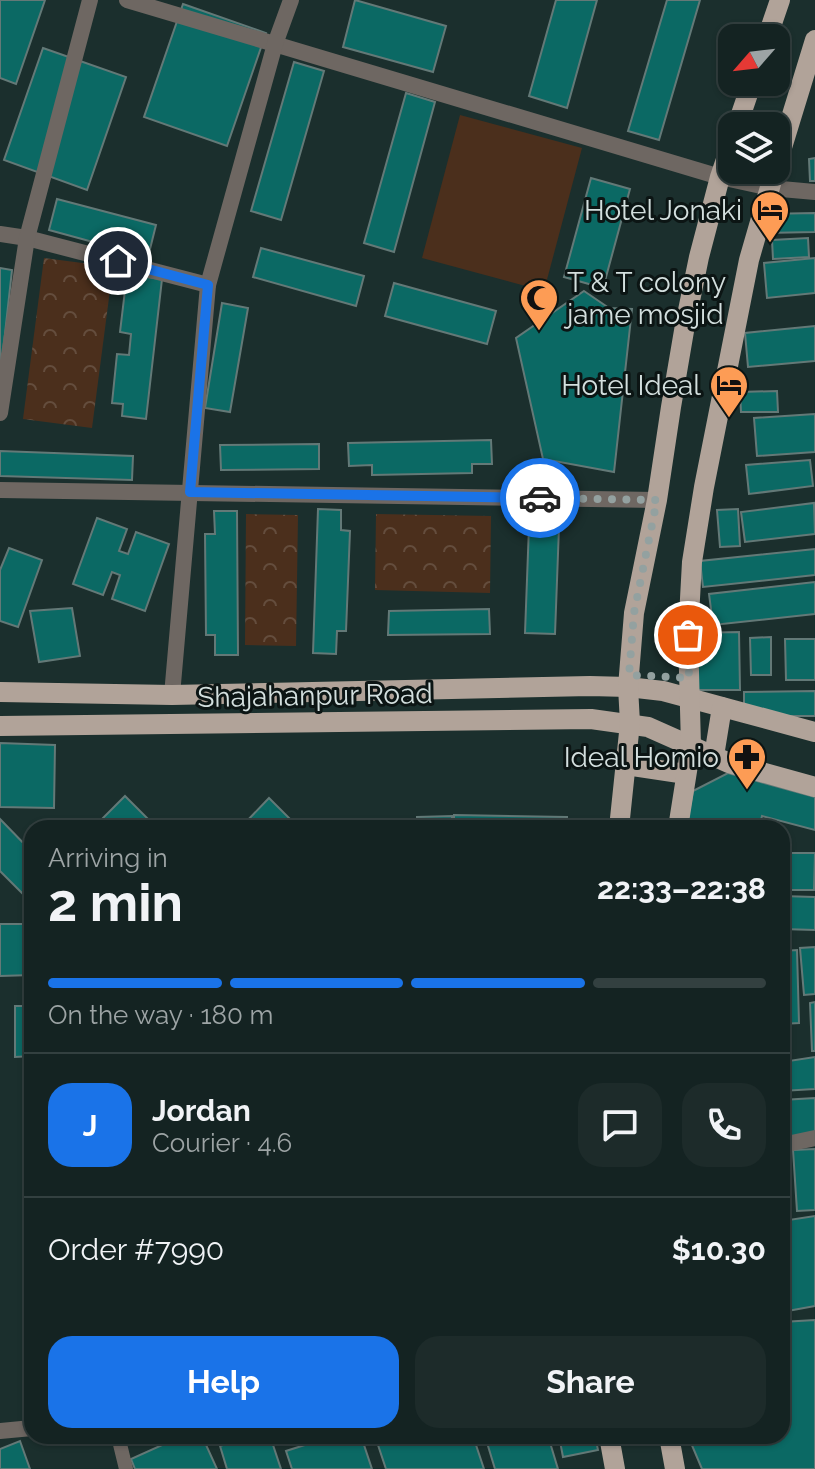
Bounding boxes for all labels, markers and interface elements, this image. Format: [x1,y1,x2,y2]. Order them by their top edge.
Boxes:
north arrow [718,24,790,96]
map controls [718,24,790,184]
button: layers [718,112,790,184]
hotel icon: Hotel Jonaki [749,189,791,244]
place label: Hotel Jonaki [584,194,742,227]
pin [84,227,152,295]
icon: home [96,239,140,283]
place label: T & T colony jame mosjid [563,266,726,331]
mosque icon: T & T colony jame mosjid [518,277,560,332]
hotel icon: Hotel Ideal [708,364,750,419]
place label: Hotel Ideal [561,369,701,402]
courier [500,458,580,538]
icon: car [518,476,562,520]
pin [654,601,722,669]
icon: bag [666,613,710,657]
street label: Shajahanpur Road [197,677,433,714]
pharmacy icon: Ideal Homio [726,736,768,791]
place label: Ideal Homio [564,741,719,774]
text: Arriving in [48,843,168,873]
text: 22:33–22:38 [597,871,766,906]
text: 2 min [48,872,183,933]
text: On the way · 180 m [48,1000,273,1030]
button: chat [578,1083,662,1167]
button: phone [682,1083,766,1167]
text: Jordan [152,1093,251,1128]
text: J [83,1108,97,1143]
text: Courier · 4.6 [152,1128,292,1158]
text: Order #7990 [48,1232,224,1267]
text: $10.30 [672,1232,766,1267]
button: Help [48,1336,399,1428]
button: Share [415,1336,766,1428]

